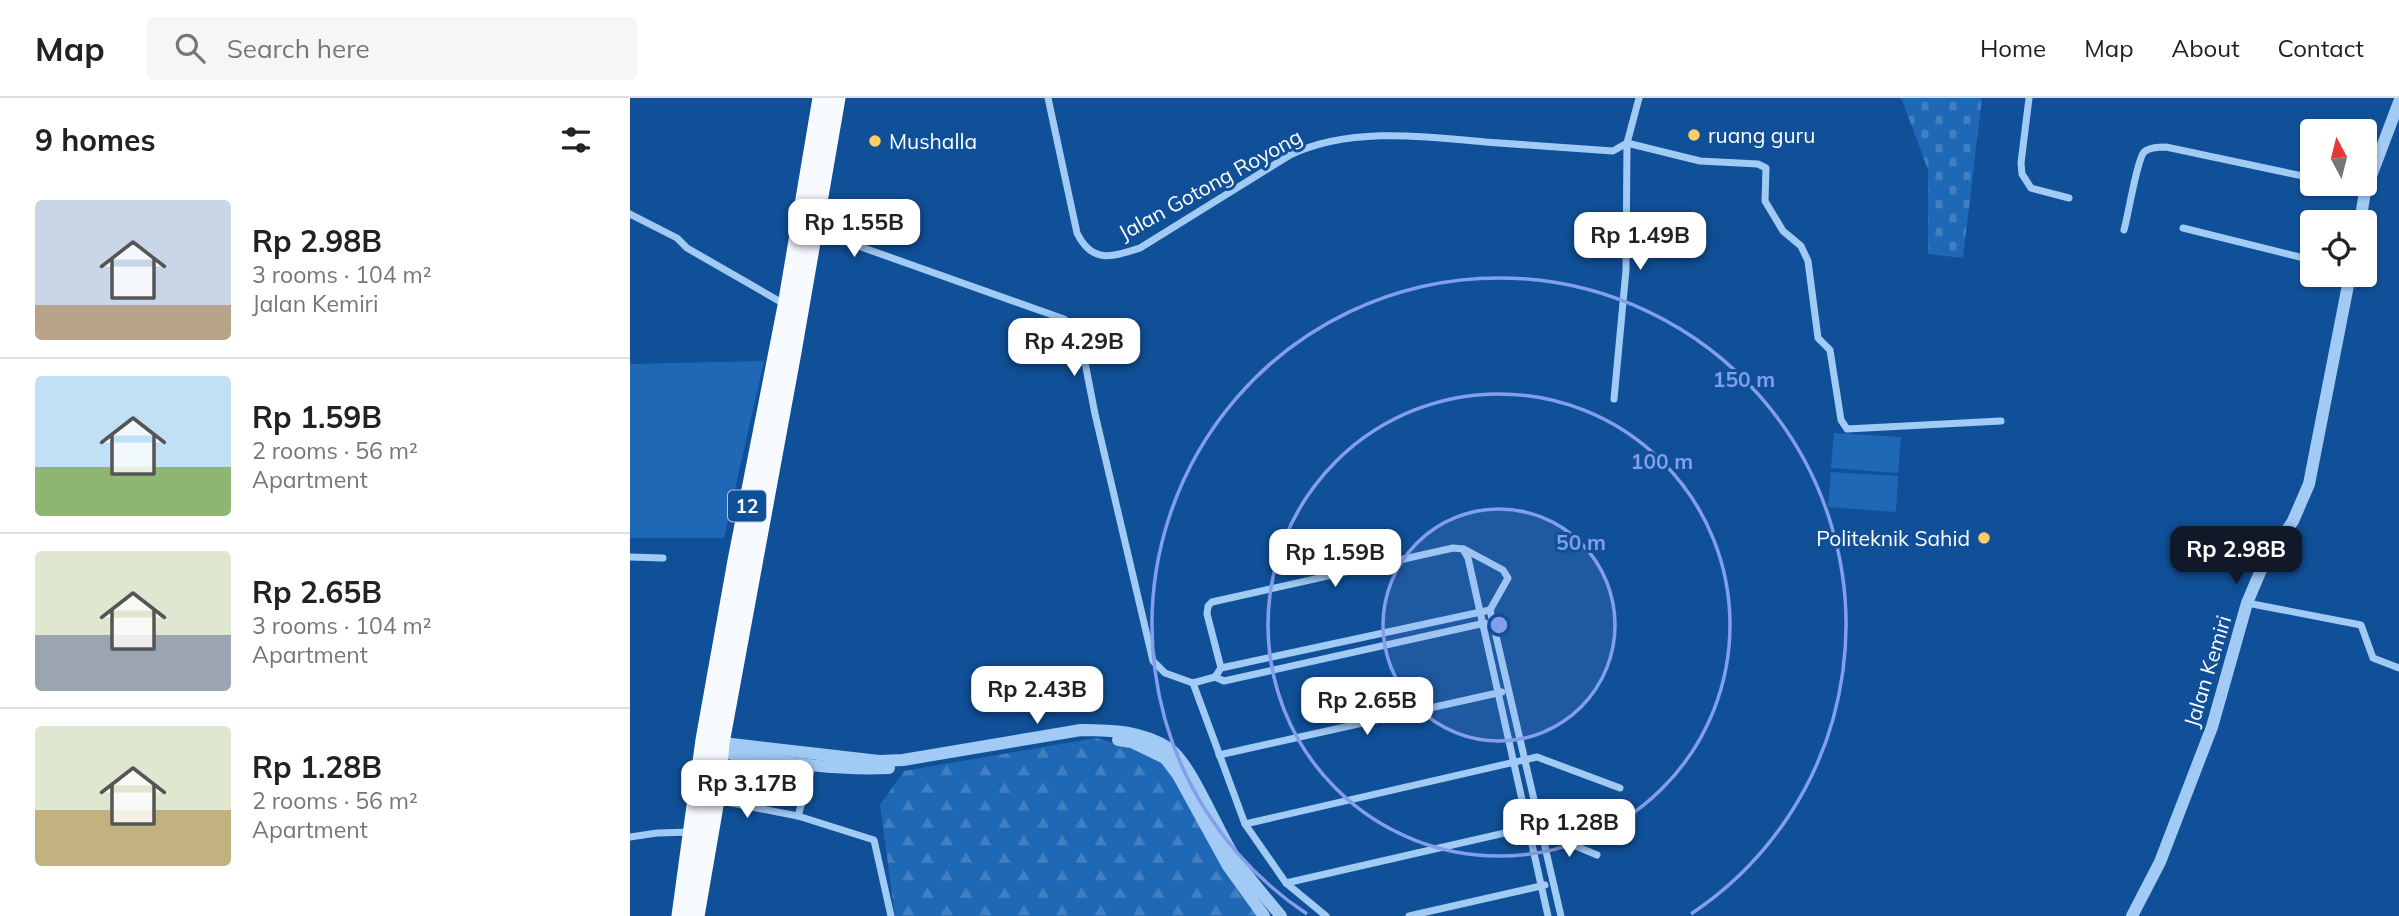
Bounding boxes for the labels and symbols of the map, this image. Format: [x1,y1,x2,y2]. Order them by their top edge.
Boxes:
north arrow [2300,119,2376,196]
place label: ruang guru [1708,122,1815,148]
street label: Jalan Gotong Royong [1114,123,1306,245]
marker: ruang guru [1686,127,1702,143]
place label: Mushalla [889,128,977,154]
marker: Mushalla [867,133,883,149]
pin: Rp 1.55B [782,200,926,259]
pin: Rp 1.49B [1568,212,1712,272]
pin: Rp 4.29B [1002,318,1146,378]
text: 150 m [1713,366,1775,392]
text: 100 m [1631,448,1693,474]
road number: 12 [728,490,766,522]
place label: Politeknik Sahid [1816,525,1970,551]
pin: Rp 2.98B [2164,526,2308,586]
text: 50 m [1556,529,1606,555]
pin: Rp 1.59B [1263,530,1407,589]
marker: Politeknik Sahid [1976,530,1992,546]
street label: Jalan Kemiri [2178,612,2236,730]
centre of rings [1487,613,1511,637]
pin: Rp 2.43B [965,666,1109,726]
pin: Rp 2.65B [1295,678,1439,737]
pin: Rp 3.17B [675,760,819,820]
pin: Rp 1.28B [1497,800,1641,859]

